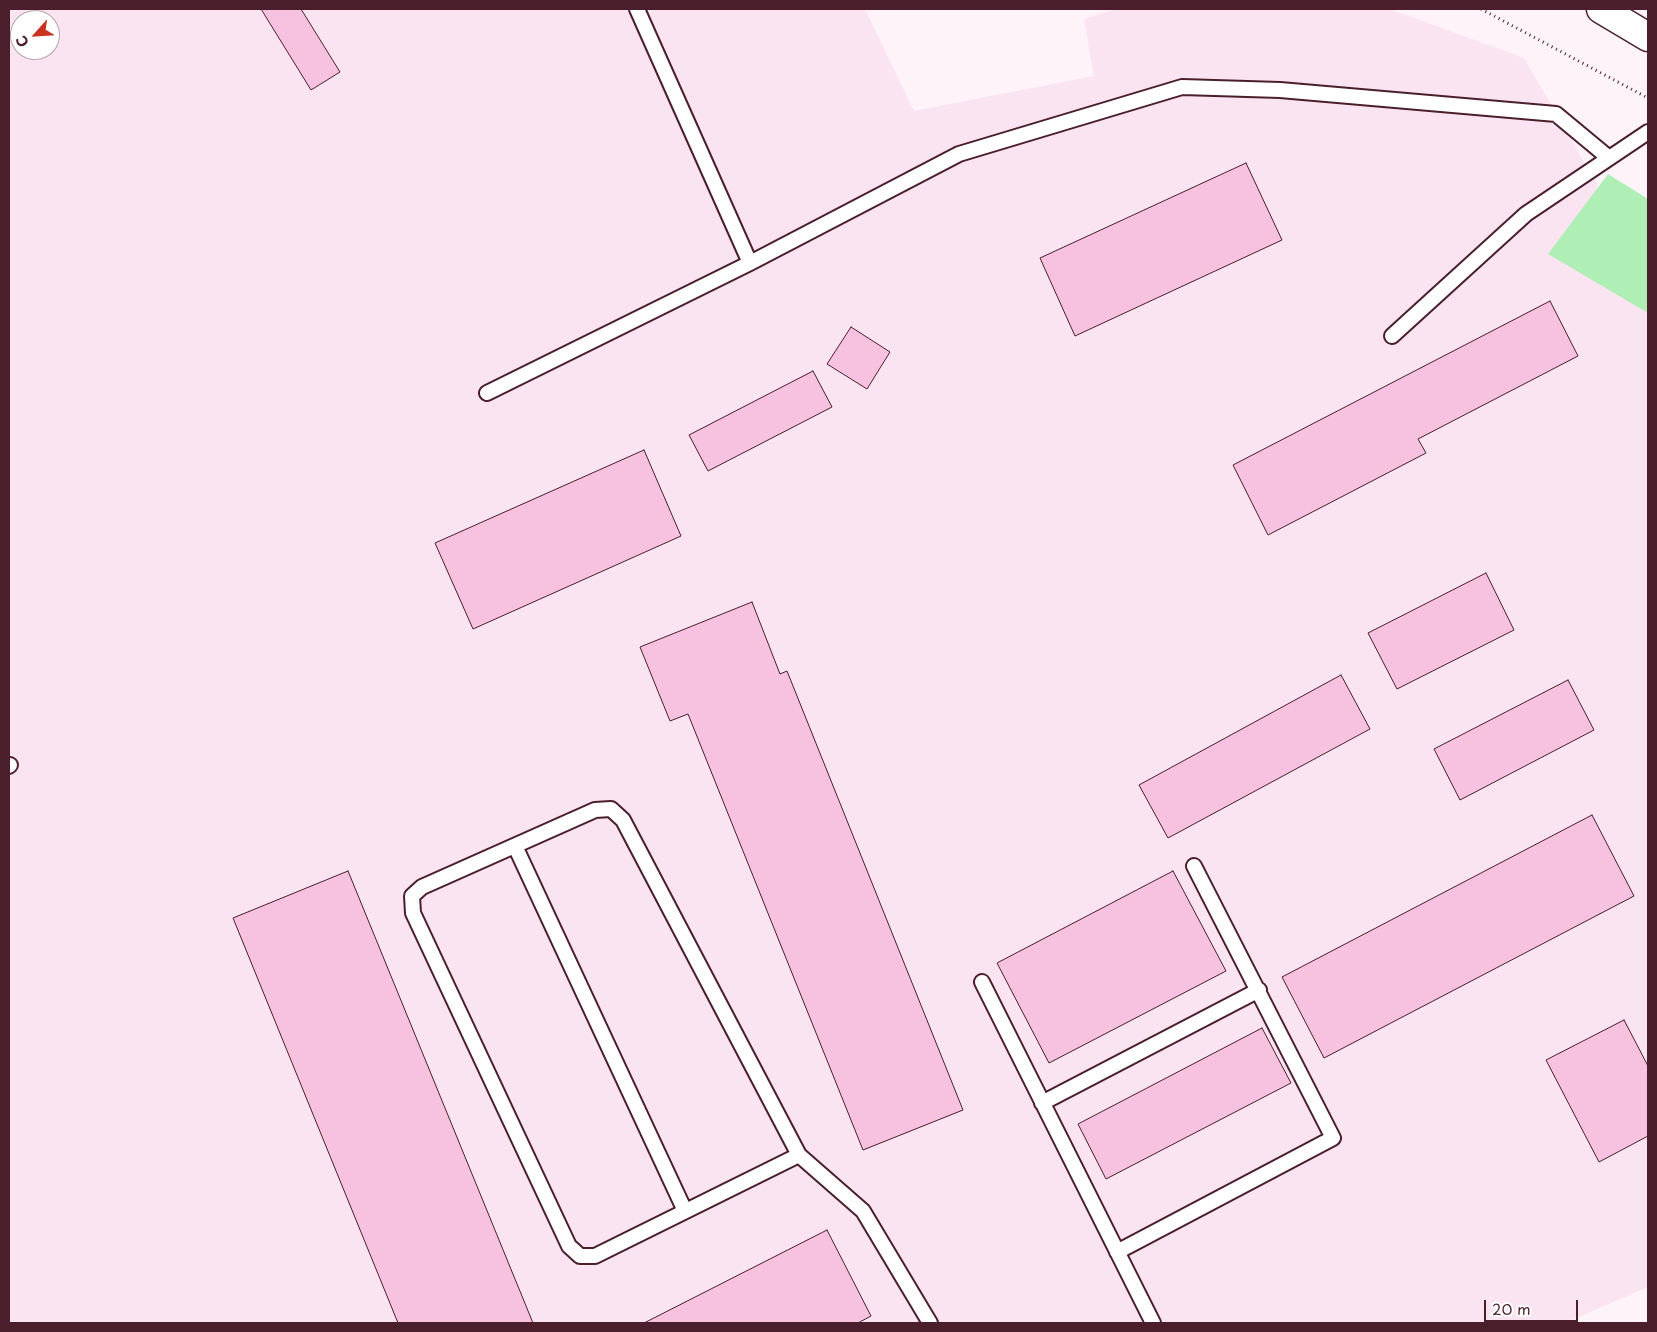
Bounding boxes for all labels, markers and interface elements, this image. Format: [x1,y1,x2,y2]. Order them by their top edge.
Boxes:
north arrow [10,10,60,60]
text: С [10,32,34,51]
scale bar [1487,1290,1581,1322]
text: 20 m [1492,1297,1531,1320]

